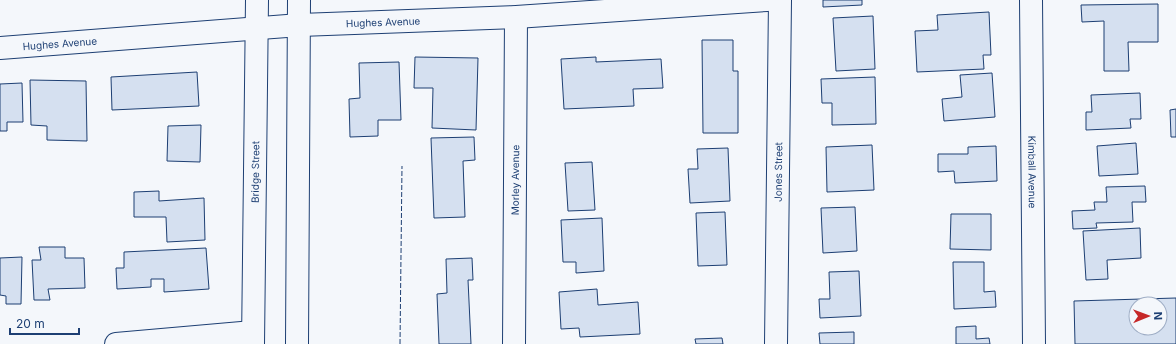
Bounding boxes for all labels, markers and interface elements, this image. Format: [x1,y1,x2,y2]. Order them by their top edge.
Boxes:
street label: Hughes Avenue [346,15,421,29]
street label: Hughes Avenue [22,35,98,52]
street label: Kimball Avenue [1026,136,1039,209]
street label: Bridge Street [249,140,261,203]
street label: Jones Street [772,141,784,202]
street label: Morley Avenue [509,144,521,215]
north arrow [1128,296,1168,336]
scale bar [10,310,79,336]
text: N [1151,312,1165,320]
text: 20 m [16,316,45,331]

